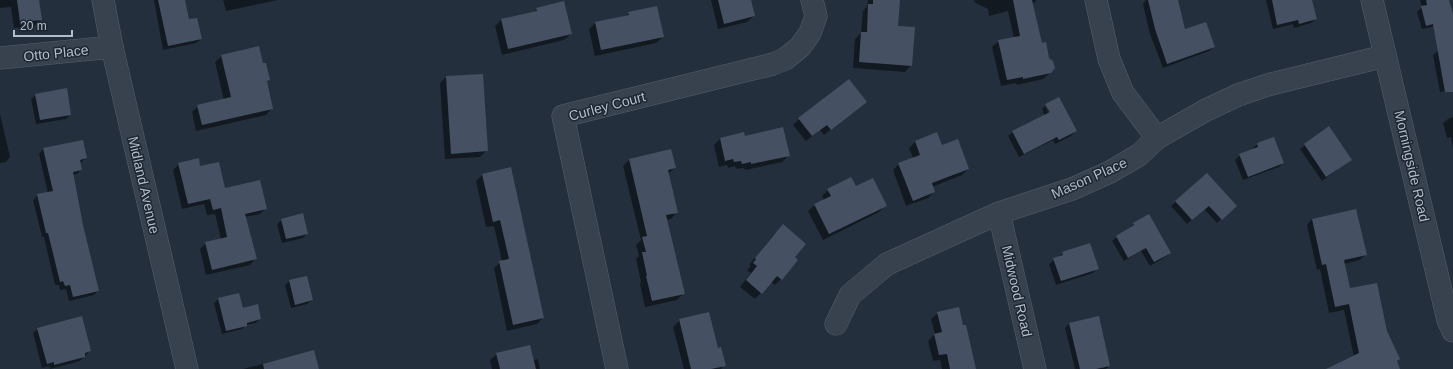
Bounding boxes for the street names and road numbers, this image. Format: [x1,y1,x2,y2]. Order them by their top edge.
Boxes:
street label: Otto Place [23,42,90,64]
street label: Curley Court [567,88,647,124]
street label: Morningside Road [1391,109,1433,223]
street label: Midland Avenue [125,135,163,235]
street label: Mason Place [1049,154,1129,202]
street label: Midwood Road [999,244,1035,338]

